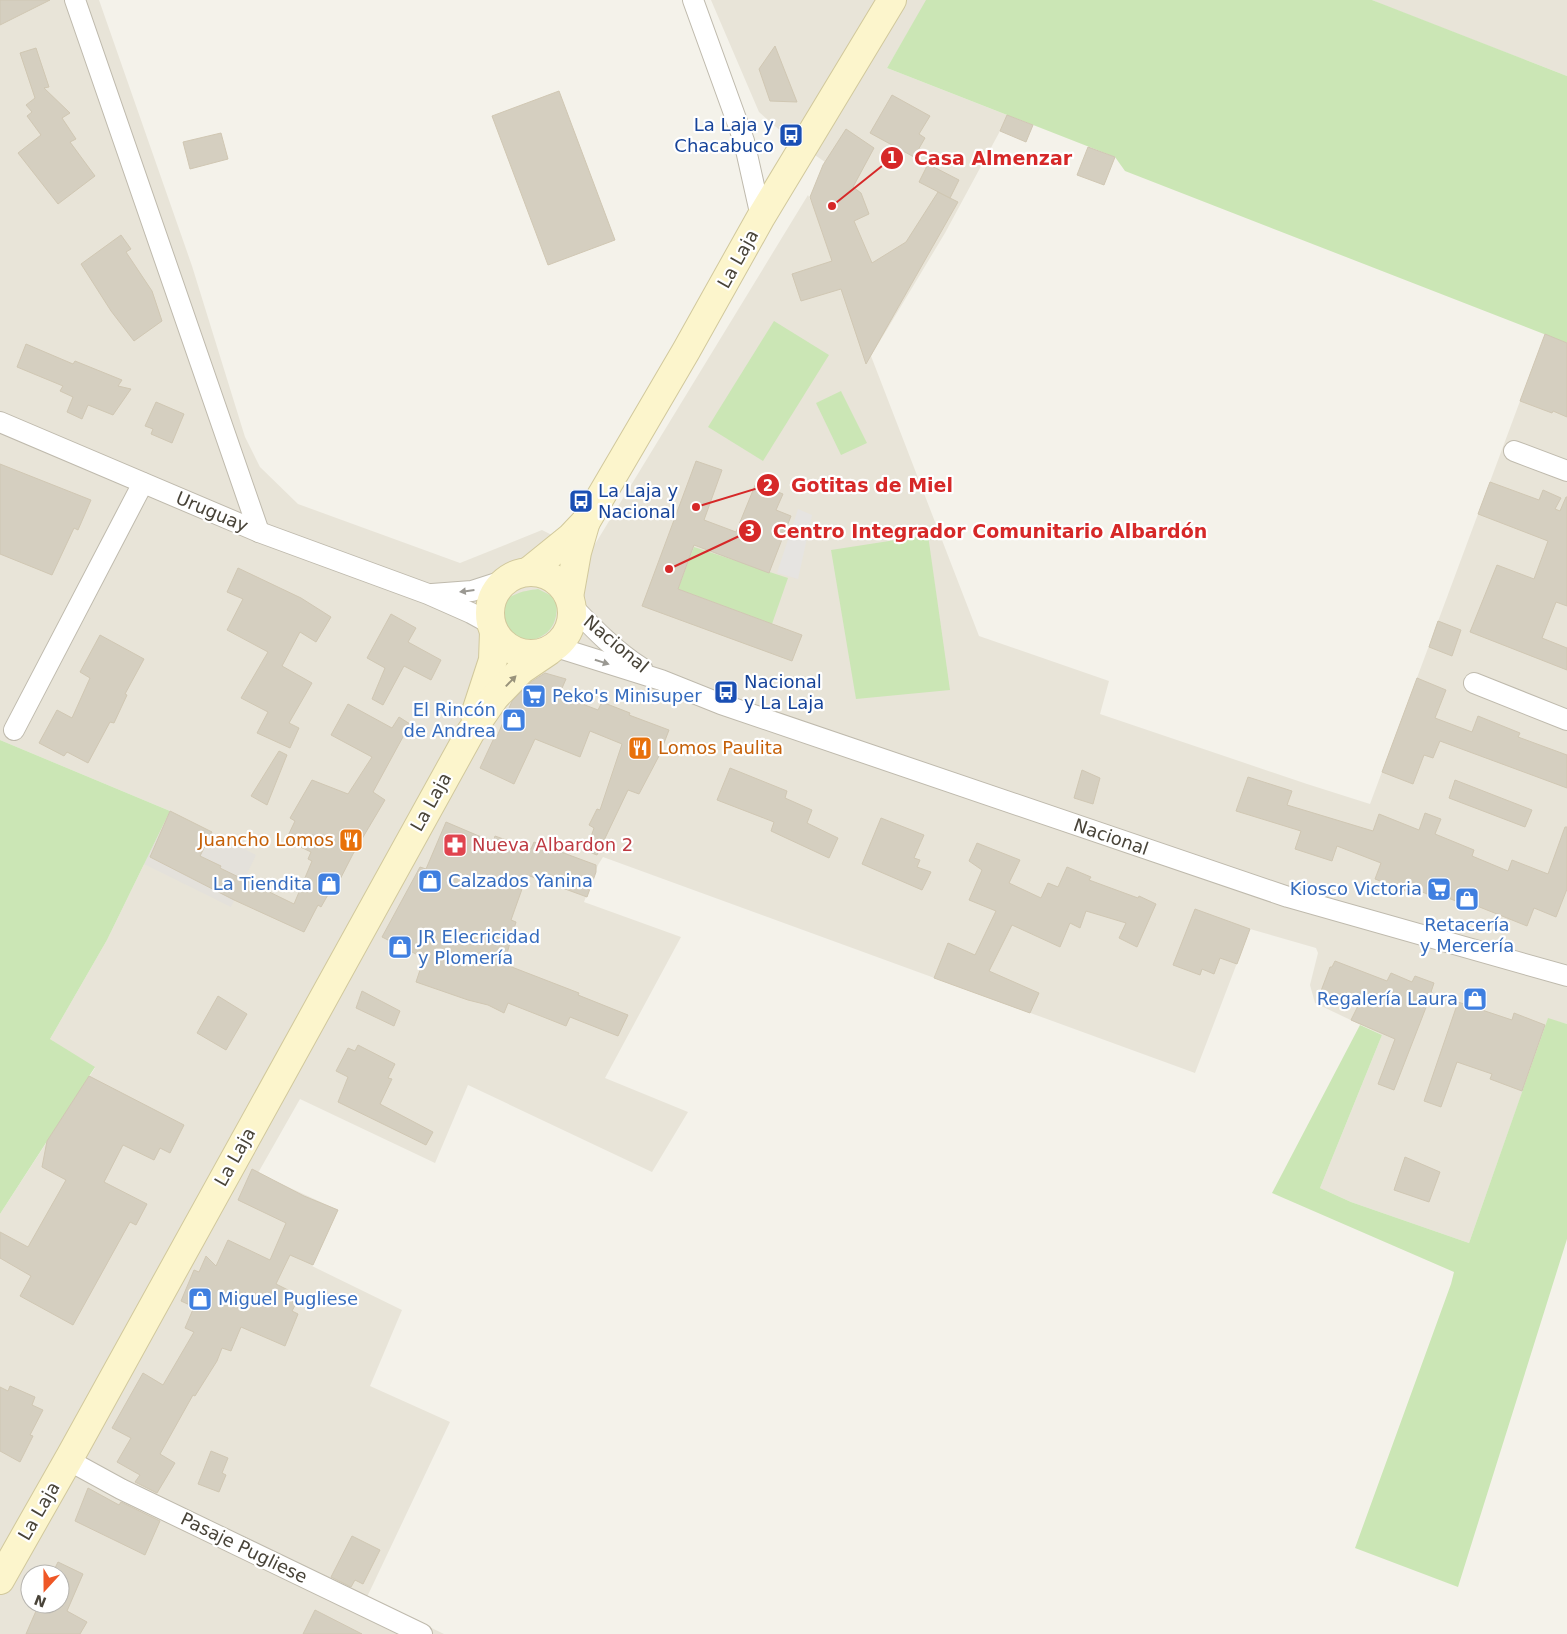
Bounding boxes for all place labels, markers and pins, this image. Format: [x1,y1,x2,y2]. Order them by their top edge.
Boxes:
place label: La Laja y Chacabuco [674,114,774,156]
bus stop icon: La Laja y Chacabuco [778,122,804,148]
callout: Casa Almenzar [879,141,1082,175]
callout: Gotitas de Miel [756,468,963,502]
place label: La Laja y Nacional [598,480,679,522]
bus stop icon: La Laja y Nacional [568,488,594,514]
callout: Centro Integrador Comunitario Albardón [737,514,1217,548]
place label: Nacional y La Laja [744,671,824,713]
bus stop icon: Nacional y La Laja [713,679,739,705]
supermarket icon: Peko's Minisuper [521,683,547,709]
place label: Peko's Minisuper [552,685,702,706]
place label: El Rincón de Andrea [404,699,496,741]
shop icon: El Rincón de Andrea [501,707,527,733]
restaurant icon: Lomos Paulita [627,735,653,761]
place label: Lomos Paulita [658,737,783,758]
restaurant icon: Juancho Lomos [338,827,364,853]
place label: Juancho Lomos [197,829,334,850]
pharmacy icon: Nueva Albardon 2 [442,832,468,858]
place label: Nueva Albardon 2 [472,834,633,855]
shop icon: Calzados Yanina [417,868,443,894]
place label: Calzados Yanina [448,870,593,891]
shop icon: La Tiendita [316,871,342,897]
place label: La Tiendita [213,873,312,894]
supermarket icon: Kiosco Victoria [1426,876,1452,902]
place label: Kiosco Victoria [1290,878,1422,899]
shop icon: Retacería y Mercería [1454,886,1480,912]
place label: Retacería y Mercería [1420,914,1514,956]
place label: JR Elecricidad y Plomería [417,926,540,968]
shop icon: JR Elecricidad y Plomería [387,934,413,960]
shop icon: Regalería Laura [1462,986,1488,1012]
place label: Regalería Laura [1317,988,1458,1009]
shop icon: Miguel Pugliese [187,1286,213,1312]
place label: Miguel Pugliese [218,1288,358,1309]

